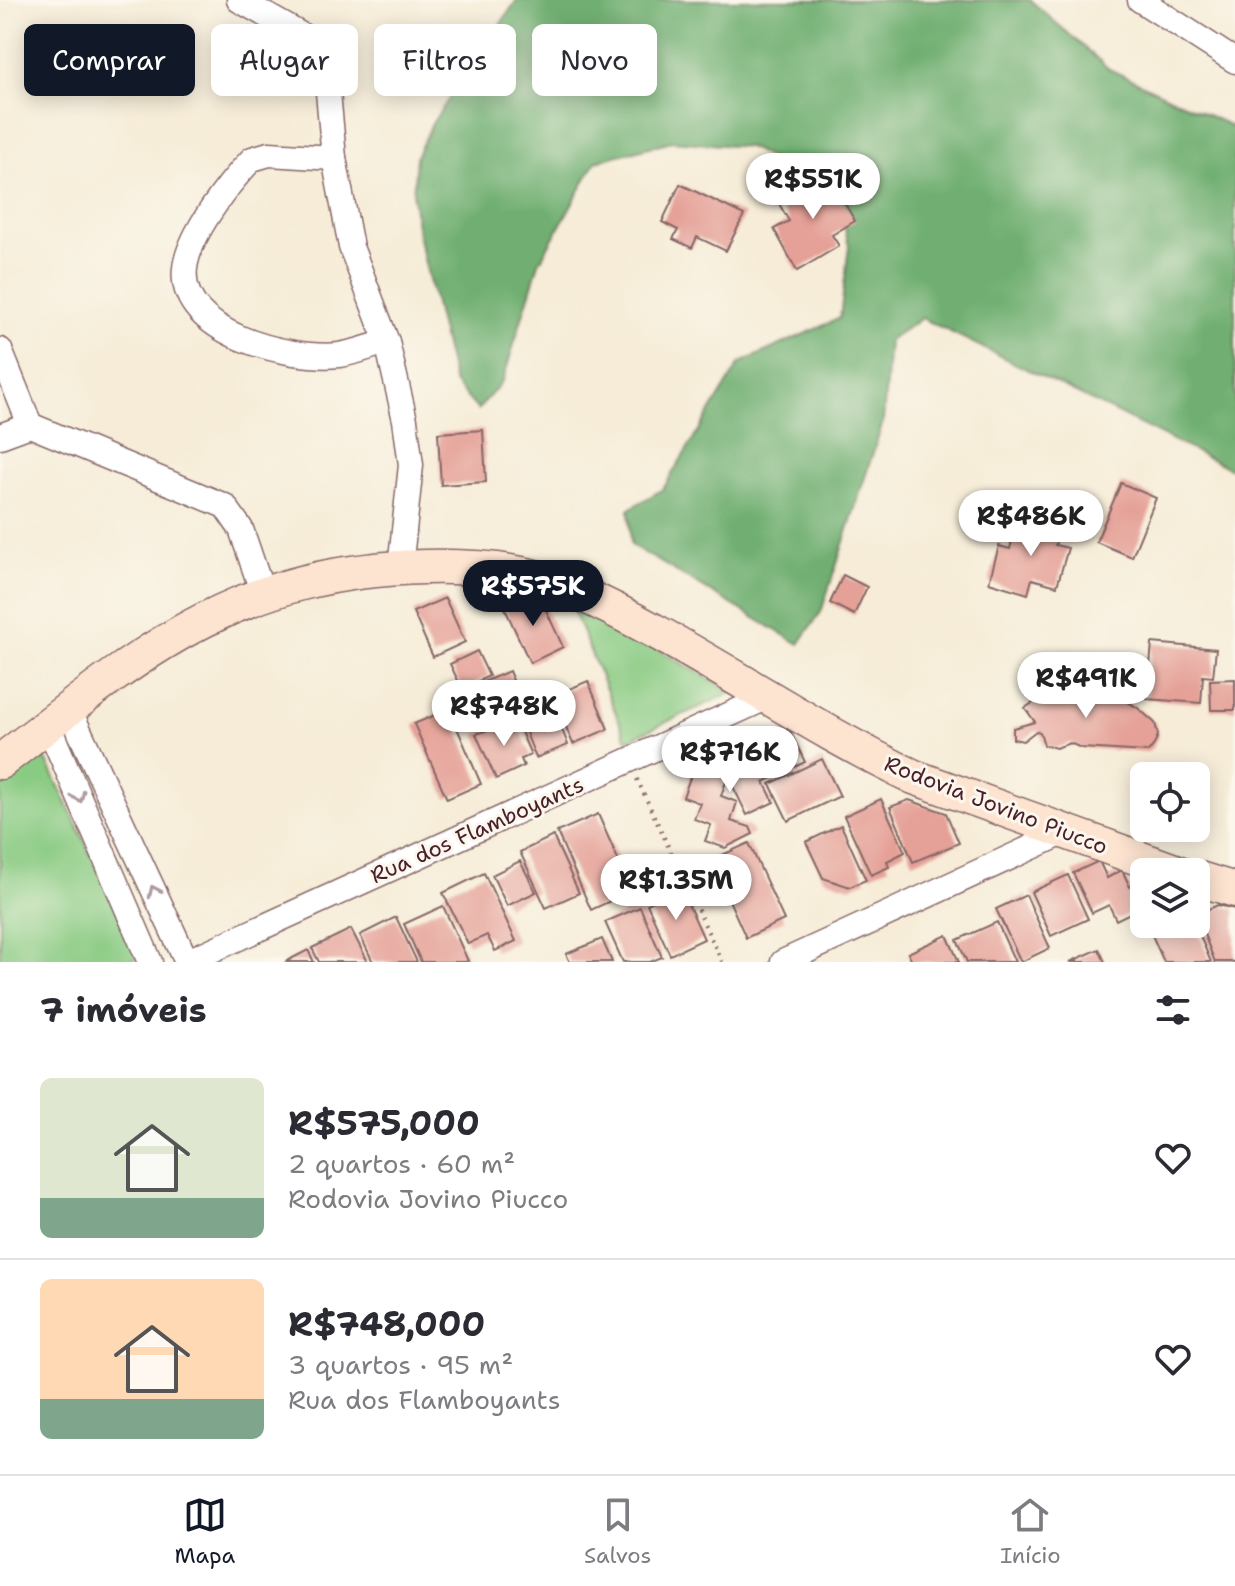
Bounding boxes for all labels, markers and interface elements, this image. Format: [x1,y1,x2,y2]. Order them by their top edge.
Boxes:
chip: Comprar [24,24,195,96]
chip: Alugar [211,24,358,96]
chip: Filtros [374,24,516,96]
chip: Novo [532,24,657,96]
pin: R$551K [748,153,878,221]
text: R$551K [764,161,862,196]
pin: R$486K [966,490,1096,558]
text: R$486K [977,498,1086,533]
pin: R$575K [468,560,598,628]
text: R$575K [481,568,585,603]
pin: R$491K [1021,652,1151,720]
text: R$491K [1035,660,1137,695]
pin: R$748K [439,680,569,748]
text: R$748K [450,688,558,723]
pin: R$716K [665,726,795,794]
text: R$716K [680,734,780,769]
street label: Rodovia Jovino Piucco [880,749,1112,861]
map controls [1130,762,1210,938]
button: locate [1130,762,1210,842]
street label: Rua dos Flamboyants [366,770,588,890]
one-way arrow [69,788,85,803]
pin: R$1.35M [602,854,750,922]
button: layers [1130,858,1210,938]
text: R$1.35M [619,862,733,897]
one-way arrow [148,885,164,900]
text: 7 imóveis [40,987,207,1033]
icon: filters [1151,988,1195,1032]
text: R$575,000 [288,1100,480,1146]
icon: home [104,1110,200,1206]
icon: heart [1151,1136,1195,1180]
text: 2 quartos · 60 m² [288,1146,515,1181]
text: Rodovia Jovino Piucco [288,1181,568,1216]
text: R$748,000 [288,1301,485,1347]
icon: home [104,1311,200,1407]
icon: heart [1151,1337,1195,1381]
text: 3 quartos · 95 m² [288,1347,513,1382]
text: Rua dos Flamboyants [288,1382,561,1417]
tab: Mapa [174,1493,235,1570]
tab: Salvos [584,1493,651,1570]
tab: Início [1000,1493,1061,1570]

